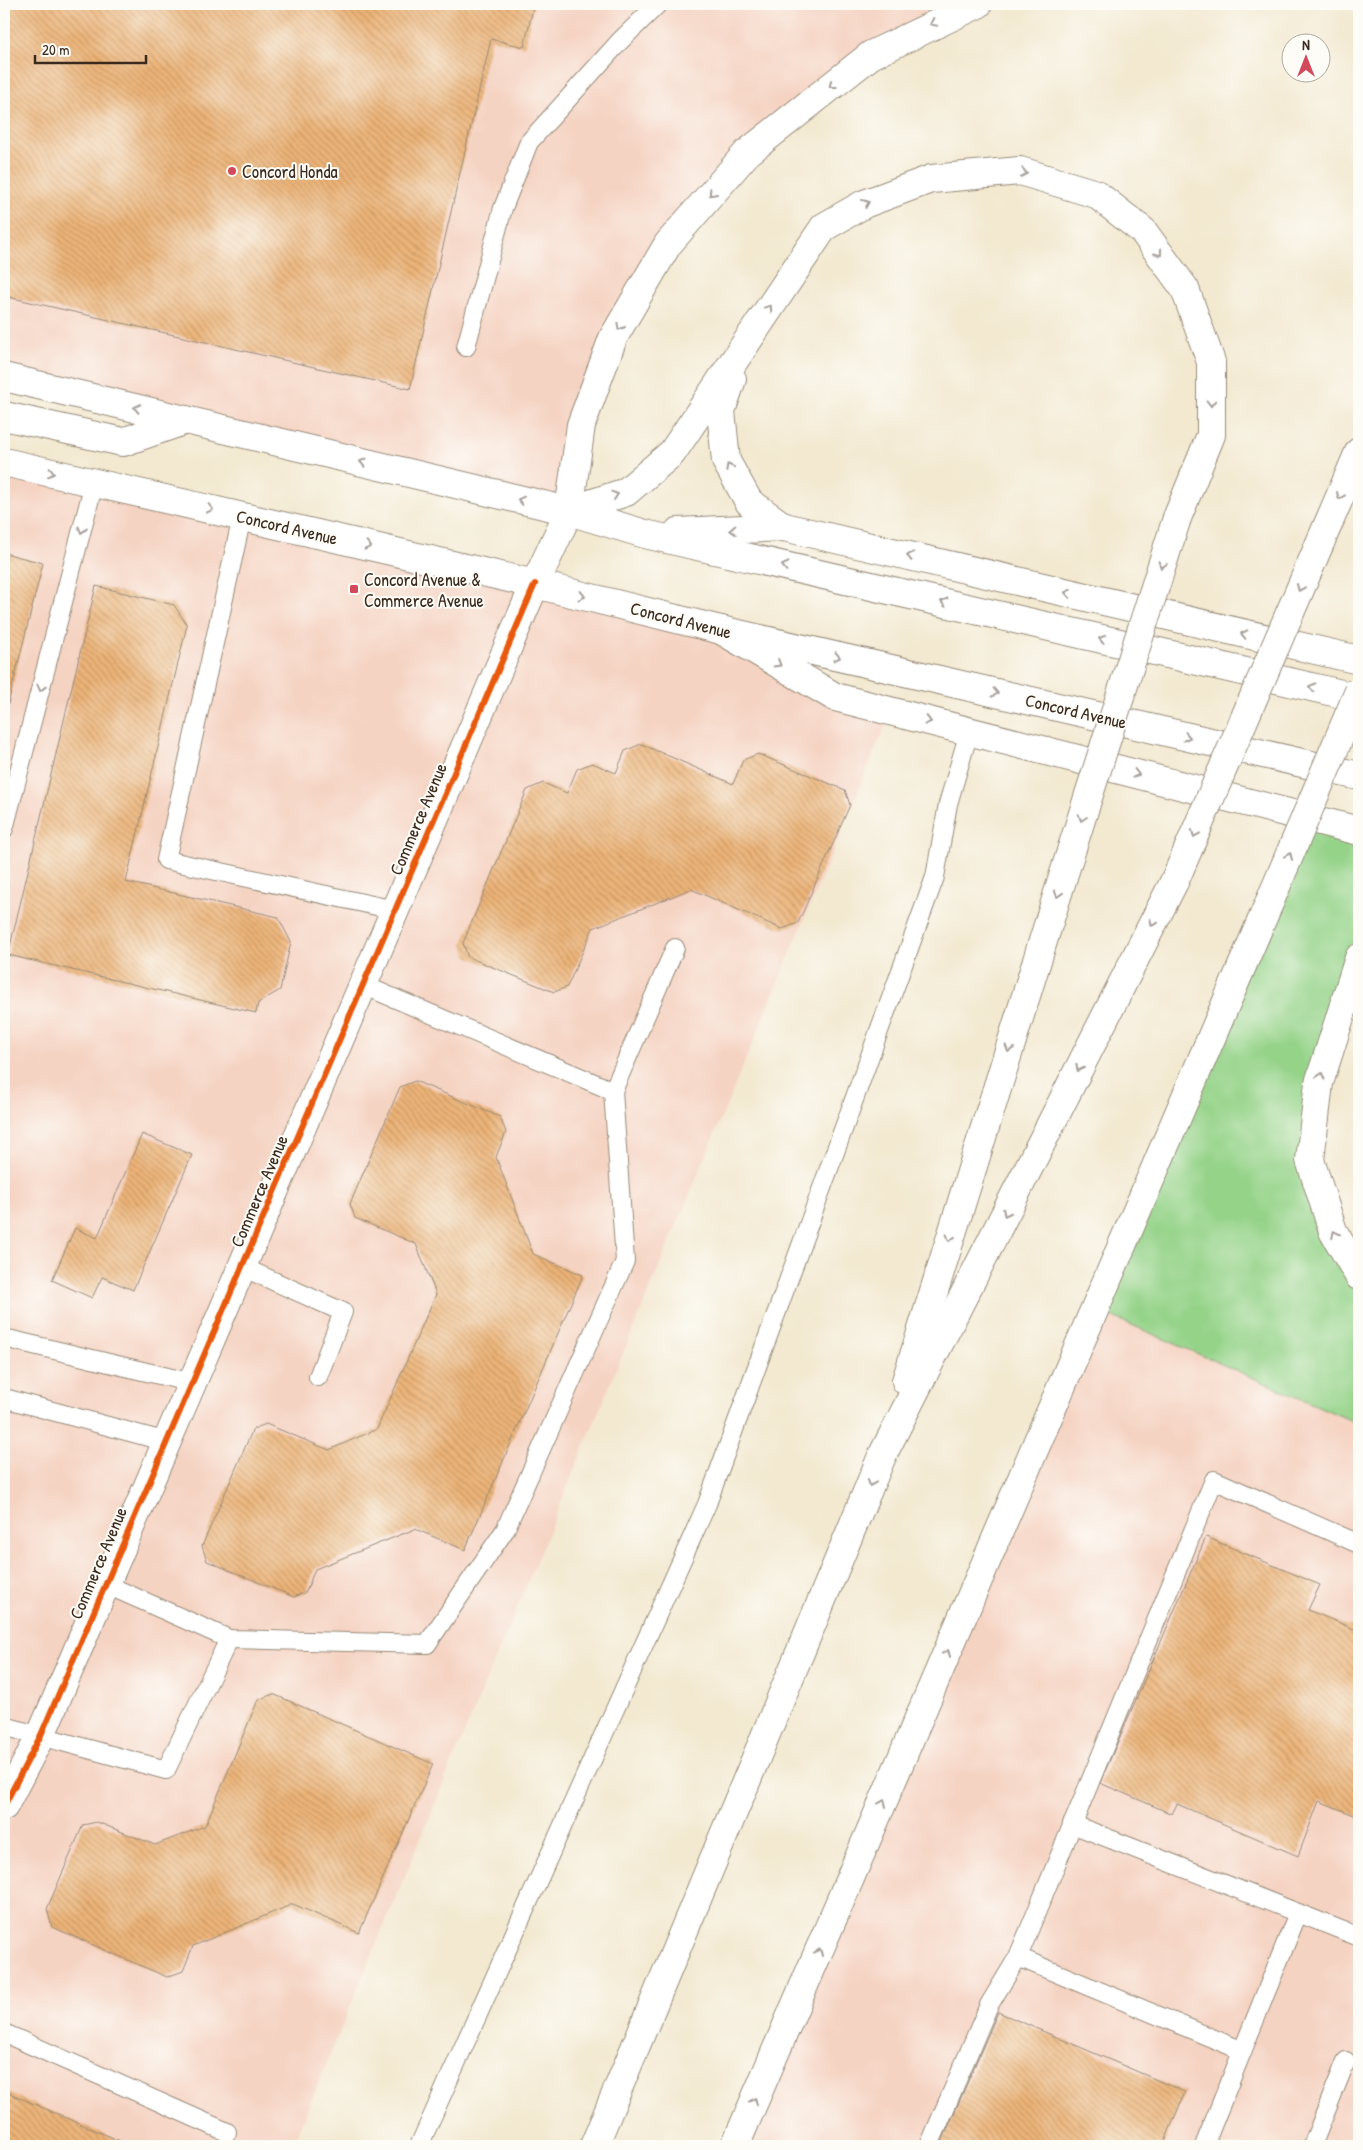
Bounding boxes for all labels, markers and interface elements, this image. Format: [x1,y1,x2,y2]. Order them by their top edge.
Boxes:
one-way arrow [929,17,938,28]
scale bar [35,32,146,64]
north arrow [1280,32,1330,82]
text: N [1302,35,1310,54]
text: 20 m [42,39,69,60]
one-way arrow [829,79,838,87]
place label: Concord Honda [242,159,337,184]
marker: Concord Honda [226,165,238,177]
one-way arrow [1019,167,1028,178]
one-way arrow [709,188,718,197]
one-way arrow [861,199,870,210]
one-way arrow [1153,247,1162,257]
one-way arrow [762,305,772,314]
one-way arrow [617,321,627,330]
one-way arrow [1206,399,1216,407]
one-way arrow [132,403,141,414]
one-way arrow [359,457,368,468]
one-way arrow [725,463,736,472]
one-way arrow [47,467,56,478]
one-way arrow [610,491,619,501]
one-way arrow [1335,491,1346,500]
one-way arrow [517,495,526,506]
street label: Concord Avenue [234,503,340,551]
one-way arrow [205,504,214,514]
one-way arrow [729,524,737,535]
one-way arrow [77,526,88,535]
one-way arrow [363,540,372,551]
one-way arrow [905,551,914,562]
one-way arrow [1158,560,1168,568]
one-way arrow [781,561,790,572]
place label: Concord Avenue & Commerce Avenue [364,567,484,613]
marker: Concord Avenue & Commerce Avenue [348,583,360,595]
one-way arrow [1296,583,1307,592]
one-way arrow [1064,588,1073,599]
one-way arrow [578,590,587,601]
street label: Concord Avenue [628,595,734,645]
one-way arrow [939,597,948,608]
one-way arrow [1239,629,1248,640]
one-way arrow [1098,634,1107,645]
one-way arrow [832,651,841,662]
one-way arrow [772,658,781,668]
one-way arrow [1307,682,1316,693]
one-way arrow [36,683,47,692]
one-way arrow [990,687,999,698]
street label: Concord Avenue [1023,687,1129,735]
one-way arrow [924,716,932,726]
one-way arrow [1183,731,1192,742]
street label: Commerce Avenue [383,759,453,879]
one-way arrow [1132,769,1140,779]
one-way arrow [1077,813,1087,822]
one-way arrow [1191,829,1201,838]
one-way arrow [1283,852,1294,861]
one-way arrow [1053,890,1063,898]
one-way arrow [1149,918,1159,927]
one-way arrow [1005,1045,1015,1053]
one-way arrow [1075,1063,1086,1072]
one-way arrow [1316,1073,1326,1081]
street label: Commerce Avenue [224,1131,294,1251]
one-way arrow [1002,1208,1012,1217]
one-way arrow [1332,1230,1342,1239]
one-way arrow [946,1233,956,1241]
one-way arrow [866,1479,876,1487]
street label: Commerce Avenue [63,1503,133,1623]
one-way arrow [941,1650,951,1658]
one-way arrow [876,1799,887,1808]
one-way arrow [812,1948,823,1957]
one-way arrow [748,2097,759,2106]

